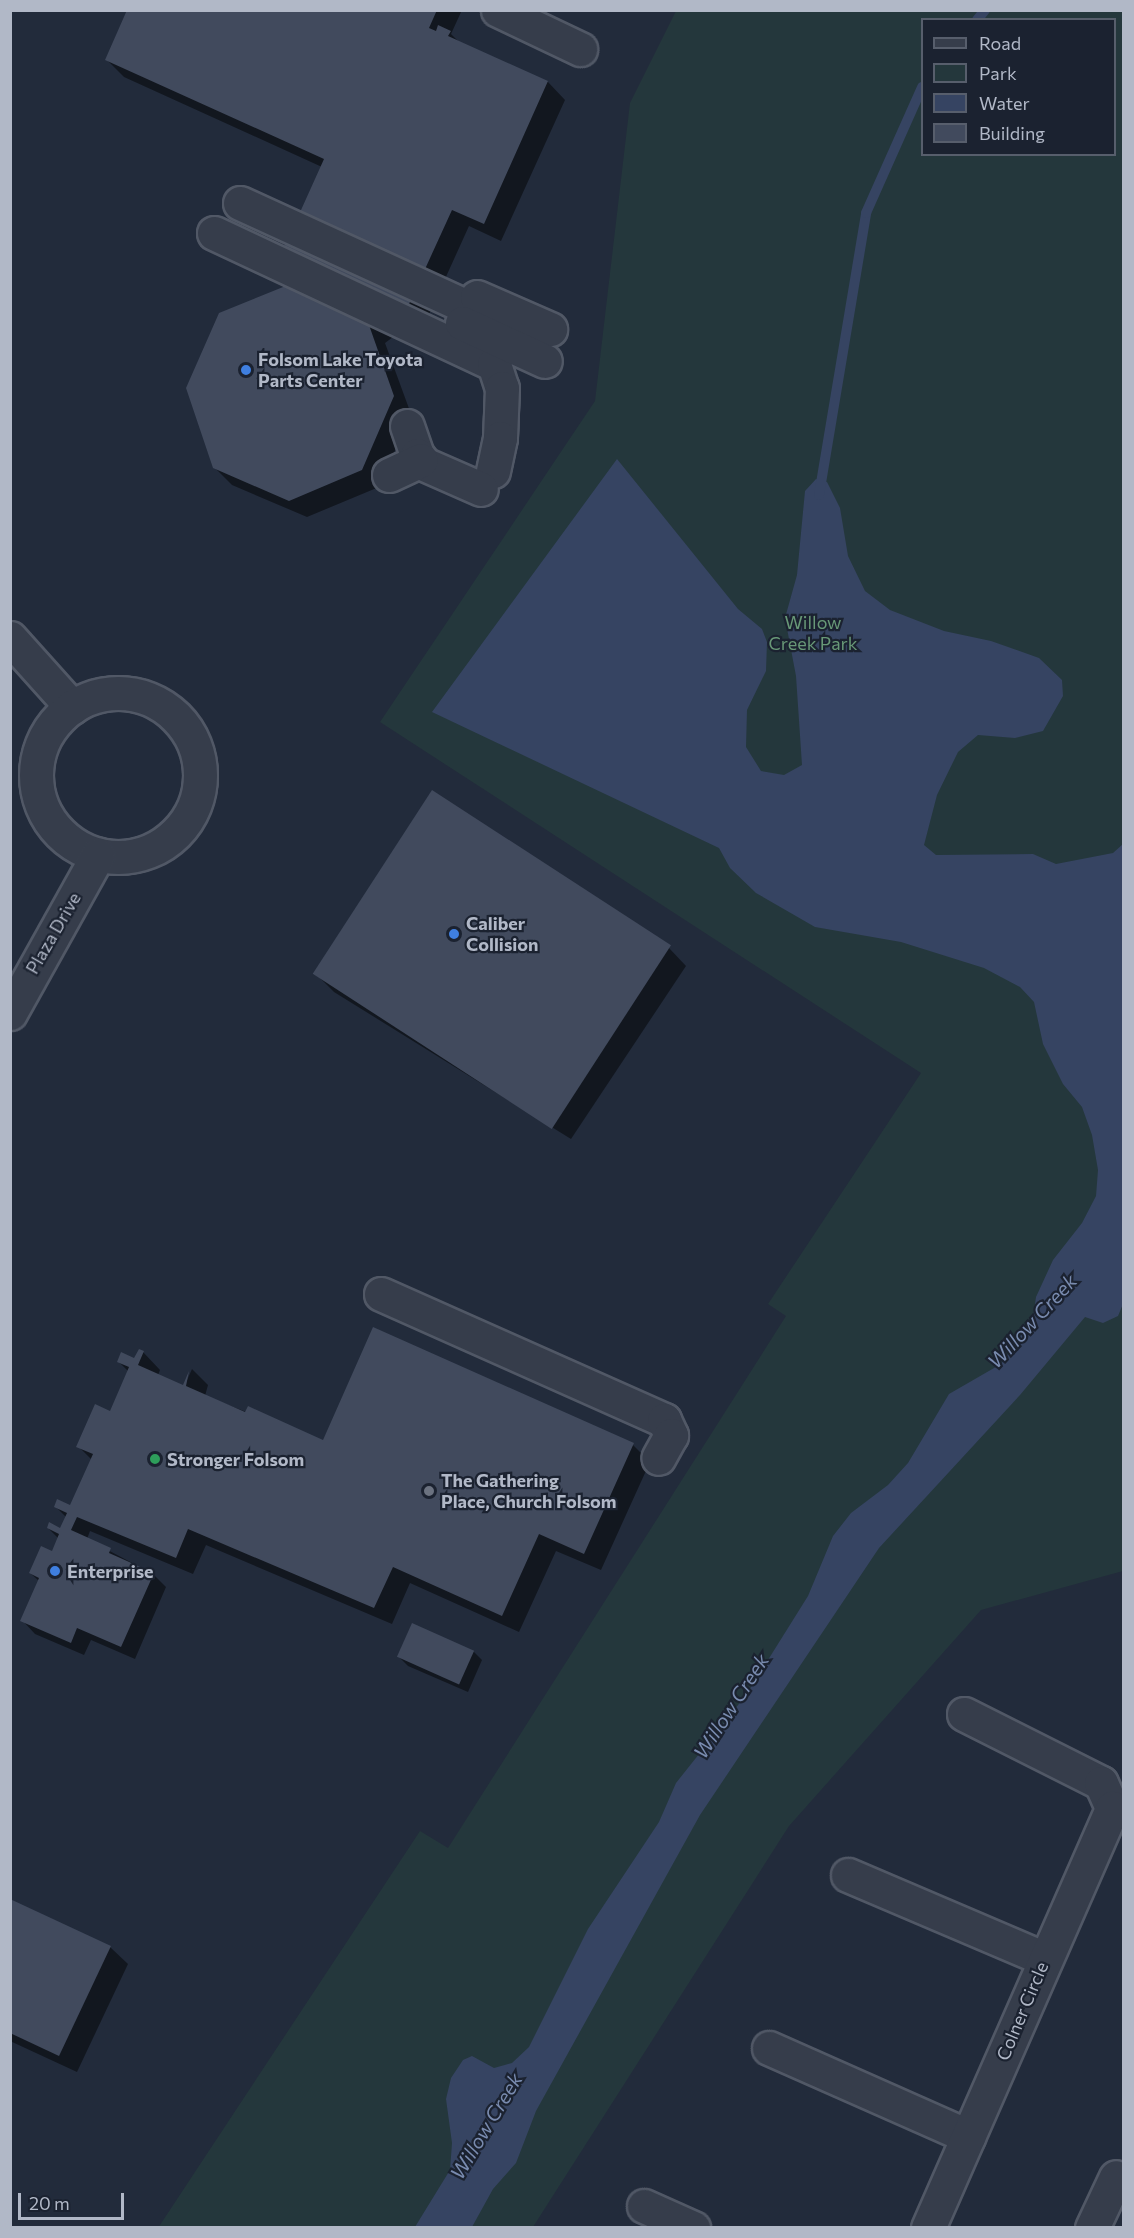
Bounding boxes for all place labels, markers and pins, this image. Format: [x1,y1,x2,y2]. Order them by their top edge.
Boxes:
place label: Folsom Lake Toyota Parts Center [258,349,423,392]
marker: Folsom Lake Toyota Parts Center [239,363,253,377]
place label: Caliber Collision [466,913,538,956]
marker: Caliber Collision [447,927,461,941]
place label: Stronger Folsom [167,1448,304,1470]
marker: Stronger Folsom [148,1452,162,1466]
place label: The Gathering Place, Church Folsom [441,1470,617,1512]
marker: The Gathering Place, Church Folsom [422,1484,436,1498]
place label: Enterprise [67,1560,154,1582]
marker: Enterprise [48,1564,62,1578]

